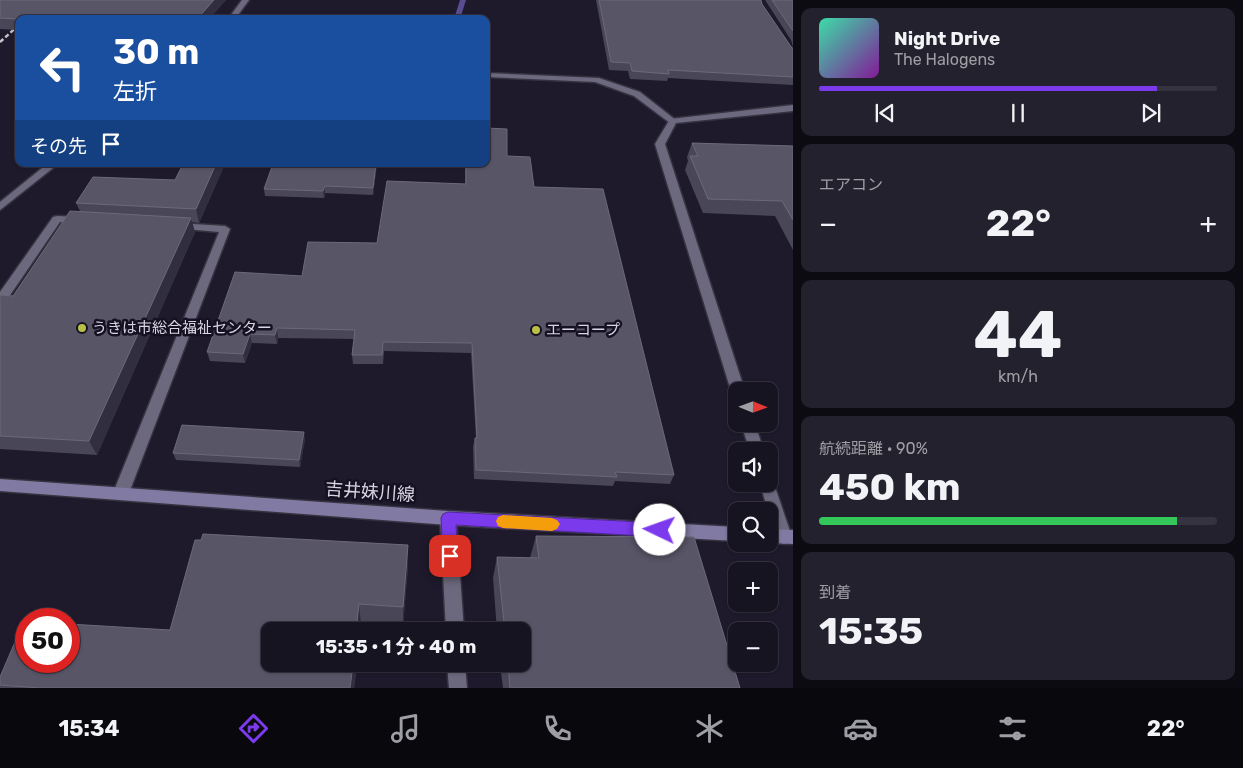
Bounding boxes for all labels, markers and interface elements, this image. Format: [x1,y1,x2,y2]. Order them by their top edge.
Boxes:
text: Night Drive [894,27,1000,50]
text: 30 m [113,31,199,73]
icon: left [30,35,95,100]
text: The Halogens [894,50,995,69]
text: 左折 [113,78,157,105]
icon: previous [871,99,899,127]
icon: pause [1004,99,1032,127]
icon: next [1137,99,1165,127]
icon: arrive [97,130,125,158]
text: その先 [30,135,87,158]
text: エアコン [819,175,883,194]
text: 22° [986,200,1051,246]
text: − [819,207,837,240]
text: + [1200,207,1217,240]
text: 44 [974,296,1062,373]
place label: うきは市総合福祉センター [92,319,272,337]
place label: エーコープ [546,321,620,339]
marker: うきは市総合福祉センター [76,322,88,334]
marker: エーコープ [530,324,542,336]
text: km/h [998,367,1038,386]
north arrow [728,382,778,432]
map controls [728,382,778,672]
text: 航続距離 · 90% [819,439,928,458]
button: sound [728,442,778,492]
text: 450 km [819,464,960,510]
street label: 吉井妹川線 [324,478,416,506]
button: search [728,502,778,552]
position arrow [633,503,685,555]
pin [429,535,471,577]
icon: arrive [436,542,464,570]
button: + [728,562,778,612]
text: 到着 [819,583,851,602]
speed limit sign: 50 [15,608,80,673]
text: 15:35 [819,608,923,654]
button: − [728,622,778,672]
text: 15:35 · 1 分 · 40 m [316,635,476,658]
icon: directions [236,711,271,746]
icon: music [388,711,423,746]
icon: phone [540,711,575,746]
icon: climate [692,711,727,746]
icon: car [843,711,878,746]
icon: filters [995,711,1030,746]
text: 15:34 [58,715,119,742]
text: 22° [1147,715,1185,742]

